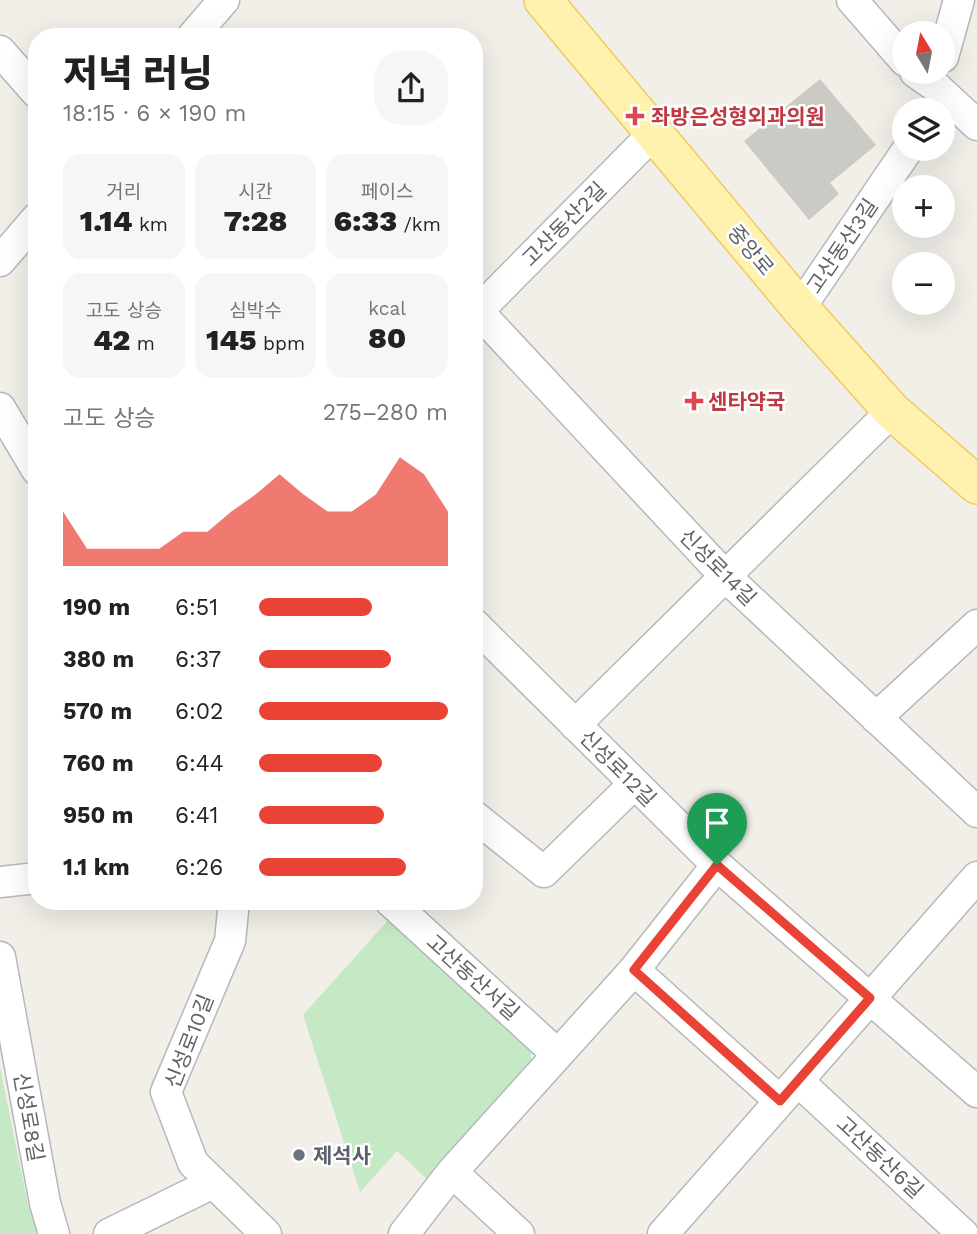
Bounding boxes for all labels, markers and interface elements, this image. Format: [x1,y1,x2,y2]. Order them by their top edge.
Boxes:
north arrow [892,21,956,84]
map controls [892,21,955,315]
button: share [374,51,448,125]
text: 저녁 러닝 [63,52,213,96]
button: layers [892,98,955,161]
text: 18:15 · 6 × 190 m [63,100,247,127]
place label: 좌방은성형외과의원 [651,104,825,129]
marker: 좌방은성형외과의원 [625,106,645,126]
button: + [892,175,955,238]
street label: 고산동산2길 [517,177,611,271]
text: 거리 [106,180,141,203]
text: 시간 [238,180,273,203]
text: 페이스 [361,180,413,203]
street label: 고산동산3길 [801,194,883,298]
text: 1.14 [80,203,132,238]
text: 7:28 [223,203,288,238]
text: 6:33 [334,203,397,238]
text: km [132,213,168,236]
text: /km [397,213,441,236]
street label: 중앙로 [723,220,779,280]
button: − [892,252,955,315]
text: kcal [368,297,406,320]
text: 고도 상승 [86,299,162,322]
text: 심박수 [229,299,282,322]
text: 80 [368,320,406,355]
text: 42 [93,322,130,357]
text: 145 [206,322,257,357]
text: m [130,332,155,355]
text: bpm [257,332,305,355]
place label: 센타약국 [708,389,785,414]
marker: 센타약국 [686,393,702,409]
text: 275–280 m [323,399,448,426]
text: 고도 상승 [63,405,155,432]
street label: 신성로14길 [674,523,762,611]
text: 190 m [63,594,130,621]
text: 6:51 [175,594,218,621]
text: 380 m [63,646,134,673]
text: 6:37 [175,646,221,673]
text: 570 m [63,698,132,725]
text: 6:02 [175,698,224,725]
street label: 신성로12길 [575,725,661,811]
text: 760 m [63,750,134,777]
text: 6:44 [175,750,224,777]
pin [687,793,747,865]
text: 950 m [63,802,133,829]
text: 6:41 [175,802,218,829]
icon: arrive [698,804,736,842]
text: 1.1 km [63,854,130,881]
text: 6:26 [175,854,223,881]
street label: 고산동산서길 [422,929,524,1025]
street label: 신성로10길 [160,991,218,1091]
street label: 신성로8길 [9,1070,49,1164]
street label: 고산동산6길 [831,1111,929,1203]
place label: 제석사 [313,1143,371,1168]
marker: 제석사 [291,1147,307,1163]

